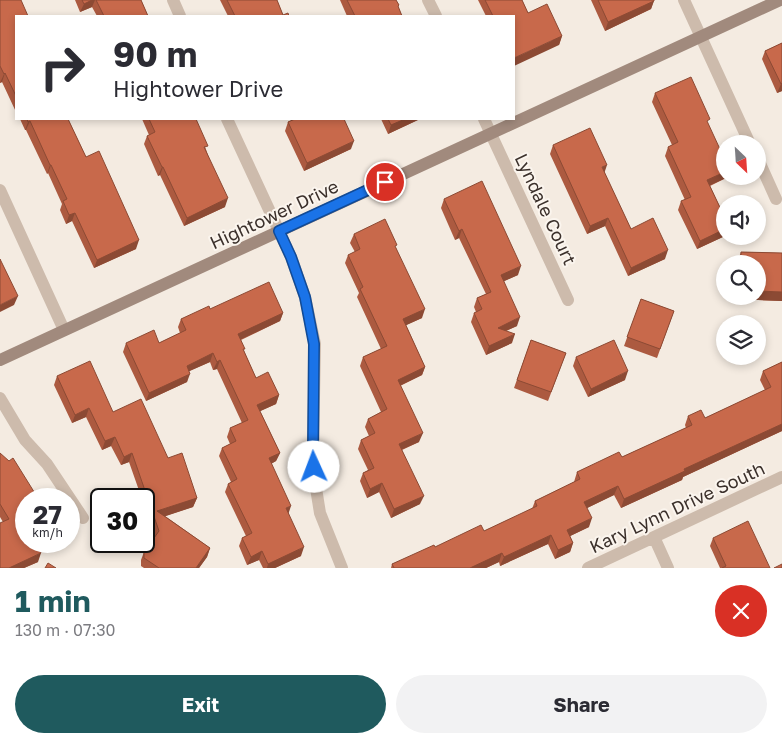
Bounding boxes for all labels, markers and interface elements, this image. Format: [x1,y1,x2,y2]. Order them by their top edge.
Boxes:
text: 90 m [113,33,197,75]
icon: right [30,35,95,100]
text: Hightower Drive [113,75,283,102]
north arrow [716,135,766,185]
map controls [716,135,766,365]
street label: Lyndale Court [511,150,581,268]
pin [364,161,406,203]
icon: arrive [371,168,399,196]
street label: Hightower Drive [206,175,342,253]
button: sound [716,195,766,245]
button: search [716,255,766,305]
button: layers [716,315,766,365]
position arrow [287,440,339,492]
street label: Kary Lynn Drive South [586,457,768,557]
speed limit sign: 30 [90,488,155,553]
text: 27 [33,499,62,530]
text: km/h [32,525,63,540]
text: 1 min [15,583,91,619]
button: close [715,585,767,637]
text: 130 m · 07:30 [15,620,115,640]
button: Exit [15,675,386,733]
button: Share [396,675,767,733]

